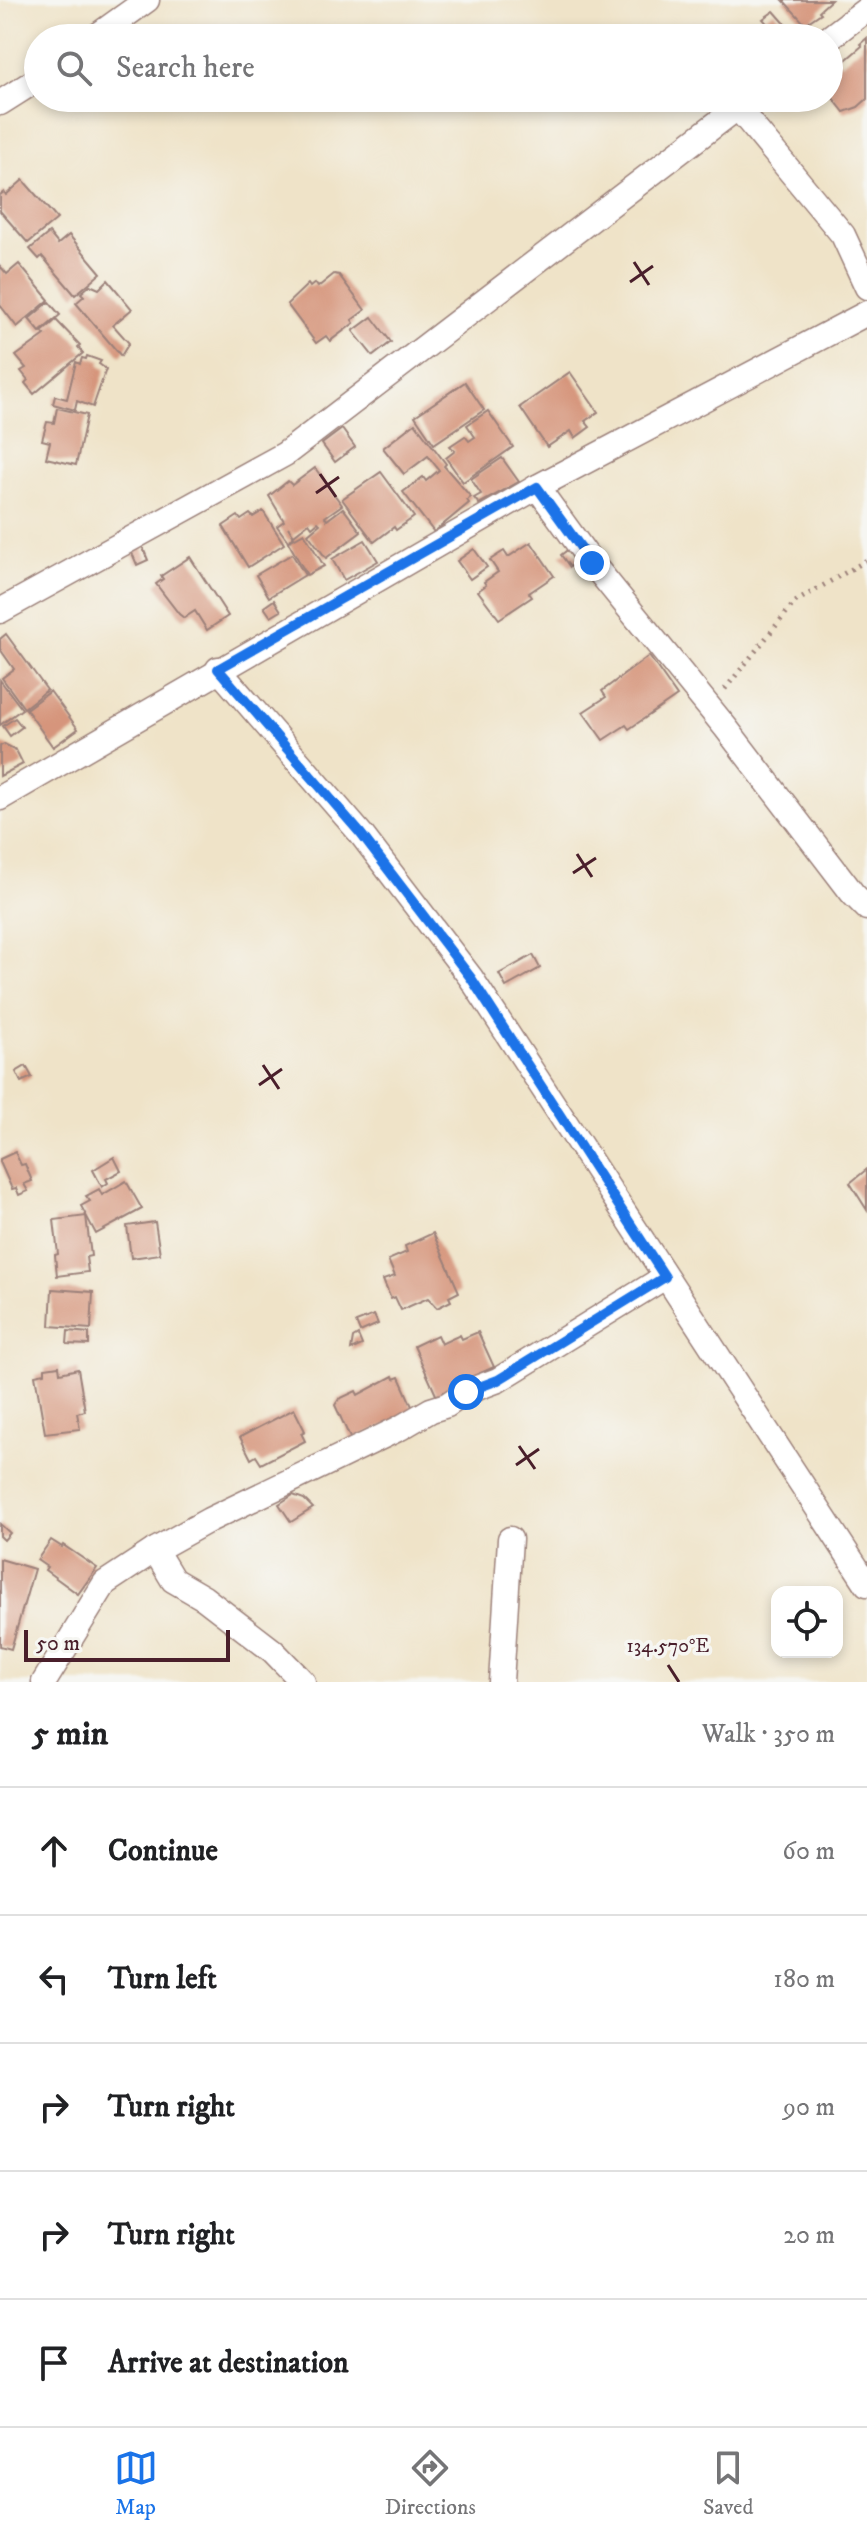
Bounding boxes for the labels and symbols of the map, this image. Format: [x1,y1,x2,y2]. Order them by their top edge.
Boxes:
route end [574,545,610,581]
route start [448,1374,484,1410]
scale bar [24,1626,230,1662]
text: 134.570°E [626,1634,710,1659]

